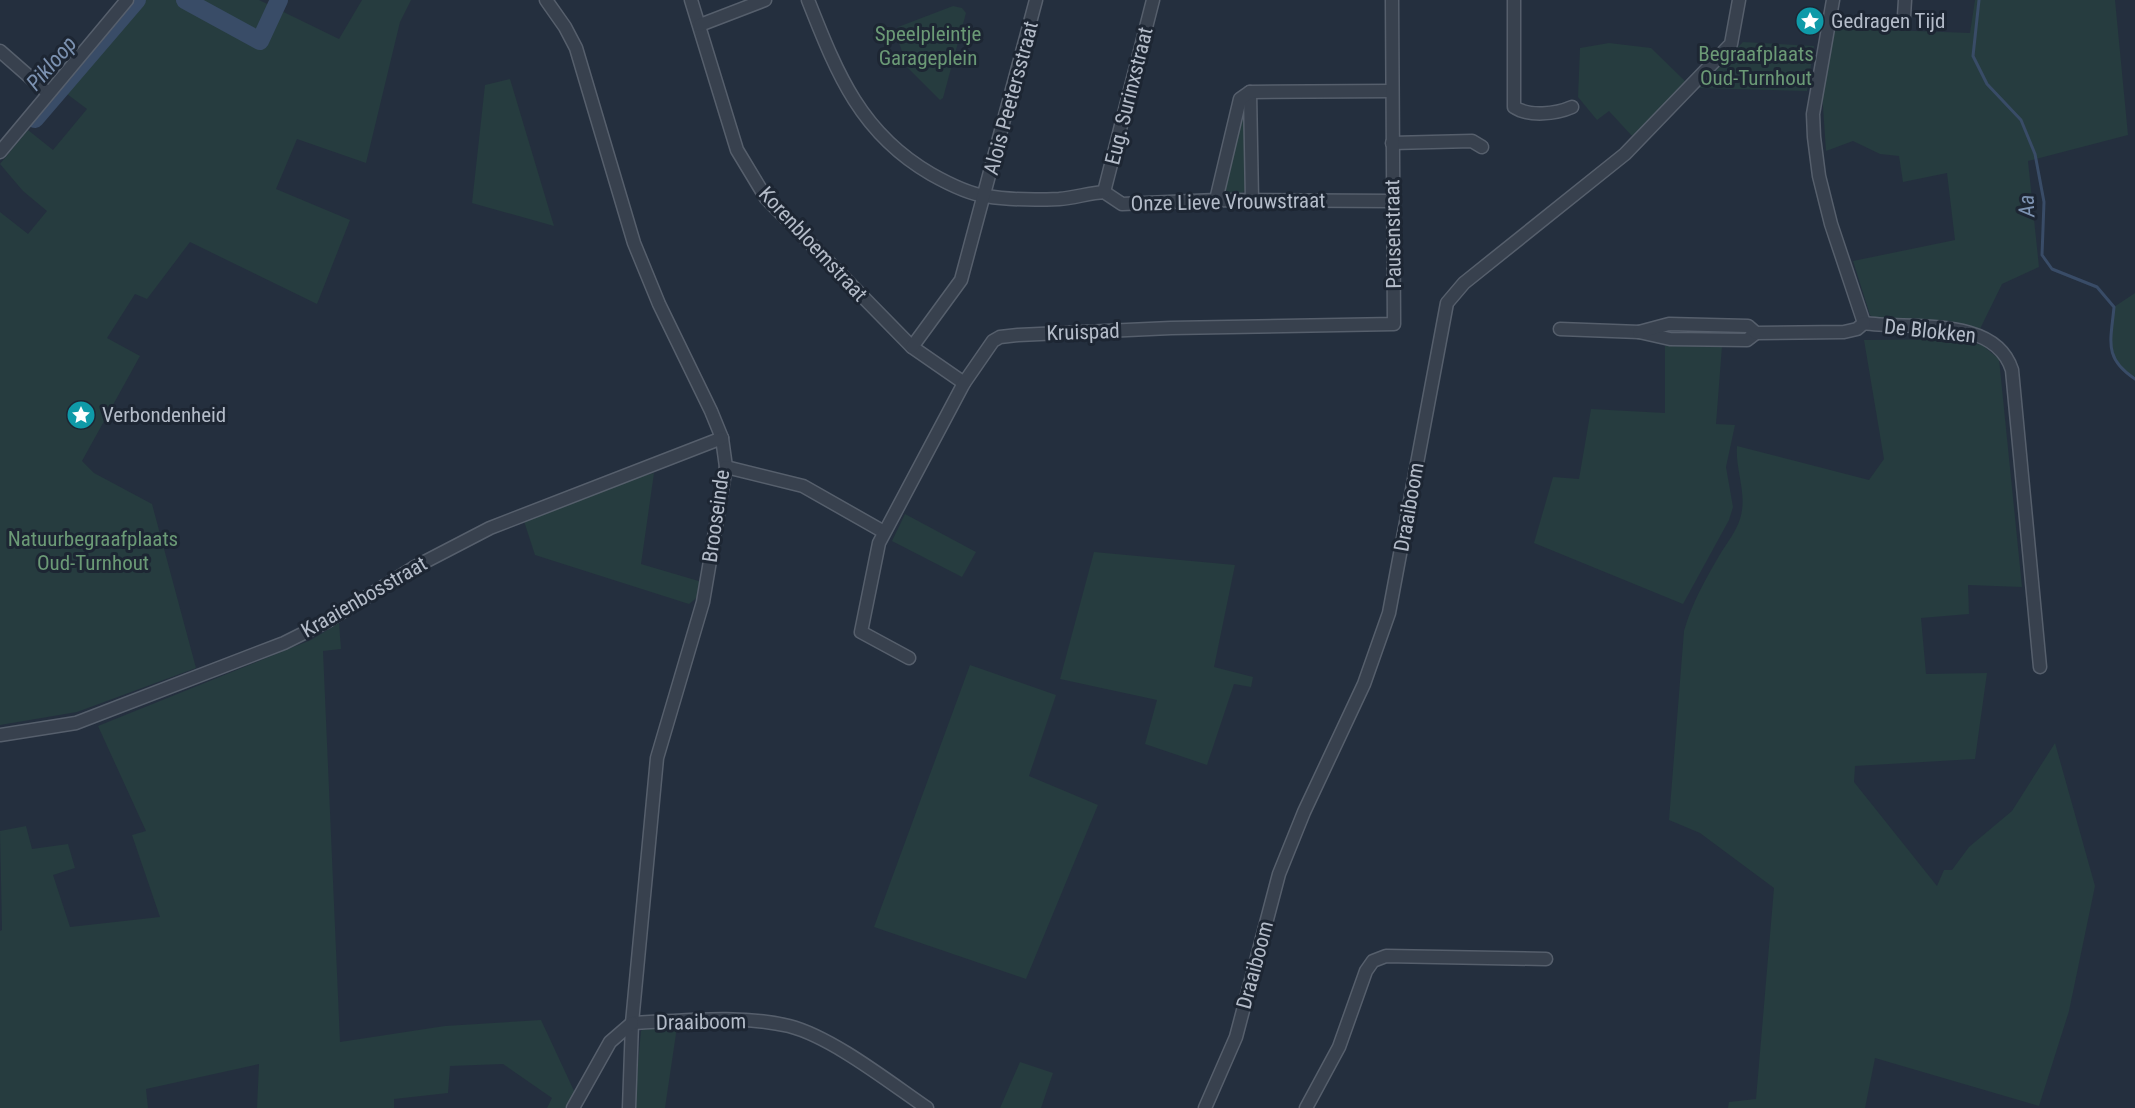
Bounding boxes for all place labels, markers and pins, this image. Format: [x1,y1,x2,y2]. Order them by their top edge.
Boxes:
place icon: Gedragen Tijd [1794,5,1826,37]
place label: Gedragen Tijd [1831,9,1945,33]
place icon: Verbondenheid [65,399,97,431]
place label: Verbondenheid [102,403,226,427]

